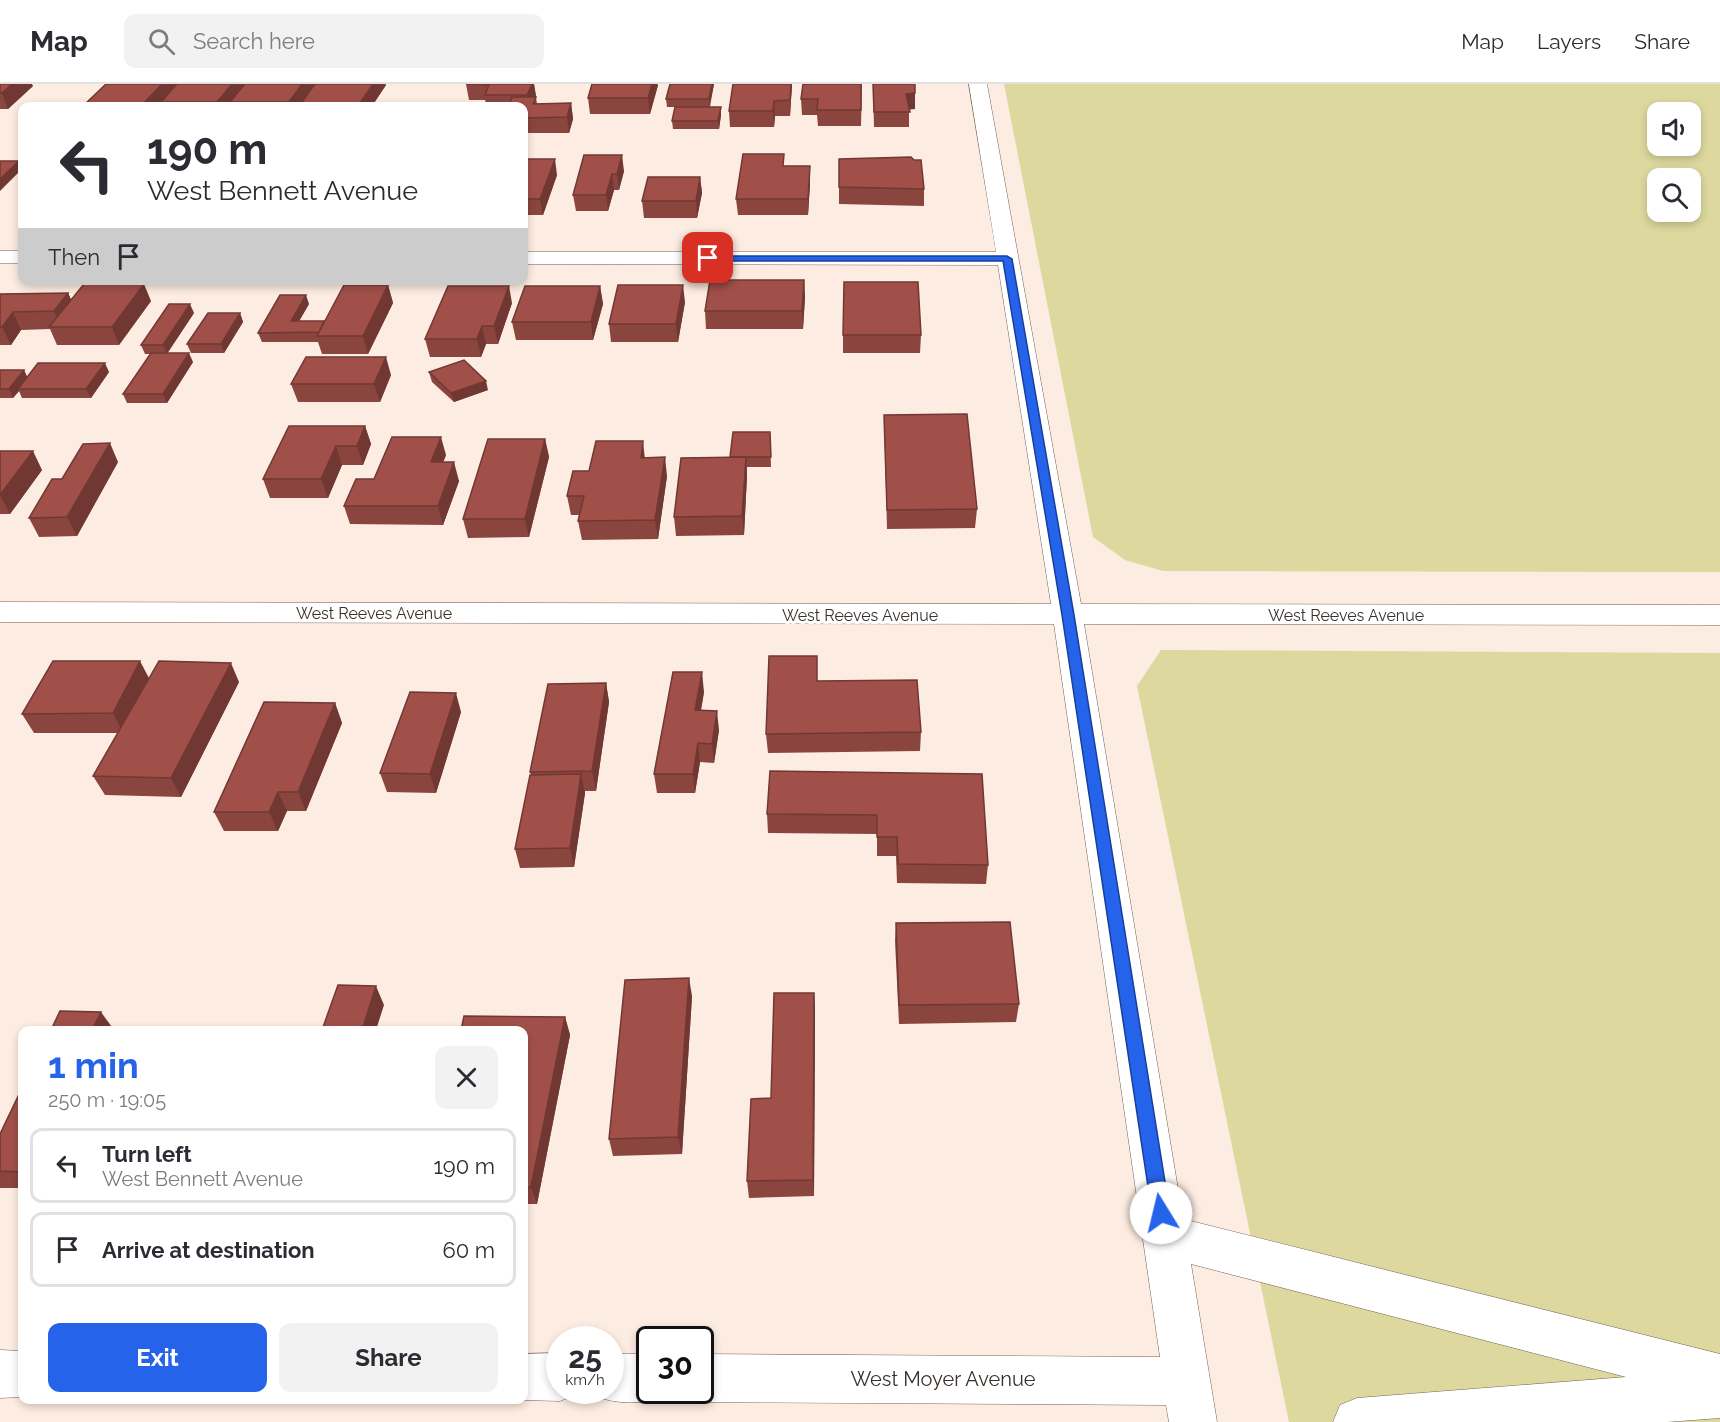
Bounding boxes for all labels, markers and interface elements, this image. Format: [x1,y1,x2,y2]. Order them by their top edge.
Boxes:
search box [124,14,544,68]
text: Map [30,25,88,58]
icon: search [145,25,178,58]
text: Search here [193,28,315,54]
text: Map [1461,29,1504,54]
text: Layers [1537,29,1601,54]
text: Share [1634,29,1690,54]
map controls [1647,102,1701,222]
button: sound [1647,102,1701,156]
text: 190 m [147,125,267,174]
icon: left [48,126,126,204]
button: search [1647,168,1701,222]
text: West Bennett Avenue [147,175,418,206]
pin [682,232,733,283]
icon: arrive [112,240,145,273]
icon: arrive [691,241,724,274]
text: Then [48,244,100,270]
street label: West Reeves Avenue [296,604,452,623]
street label: West Reeves Avenue [782,606,938,625]
street label: West Reeves Avenue [1268,606,1424,625]
text: 1 min [48,1044,139,1086]
button: close [435,1046,498,1109]
text: 250 m · 19:05 [48,1088,166,1112]
text: Turn left [102,1141,192,1167]
icon: left [51,1149,84,1182]
text: 190 m [433,1153,495,1179]
text: West Bennett Avenue [102,1167,303,1191]
position arrow [1129,1181,1193,1245]
icon: arrive [51,1233,84,1266]
text: Arrive at destination [102,1237,315,1263]
text: 60 m [442,1237,495,1263]
button: Exit [48,1323,267,1392]
button: Share [279,1323,498,1392]
speed limit sign: 30 [636,1326,714,1404]
text: 25 [568,1340,602,1375]
street label: West Moyer Avenue [850,1367,1036,1391]
text: km/h [565,1371,605,1389]

